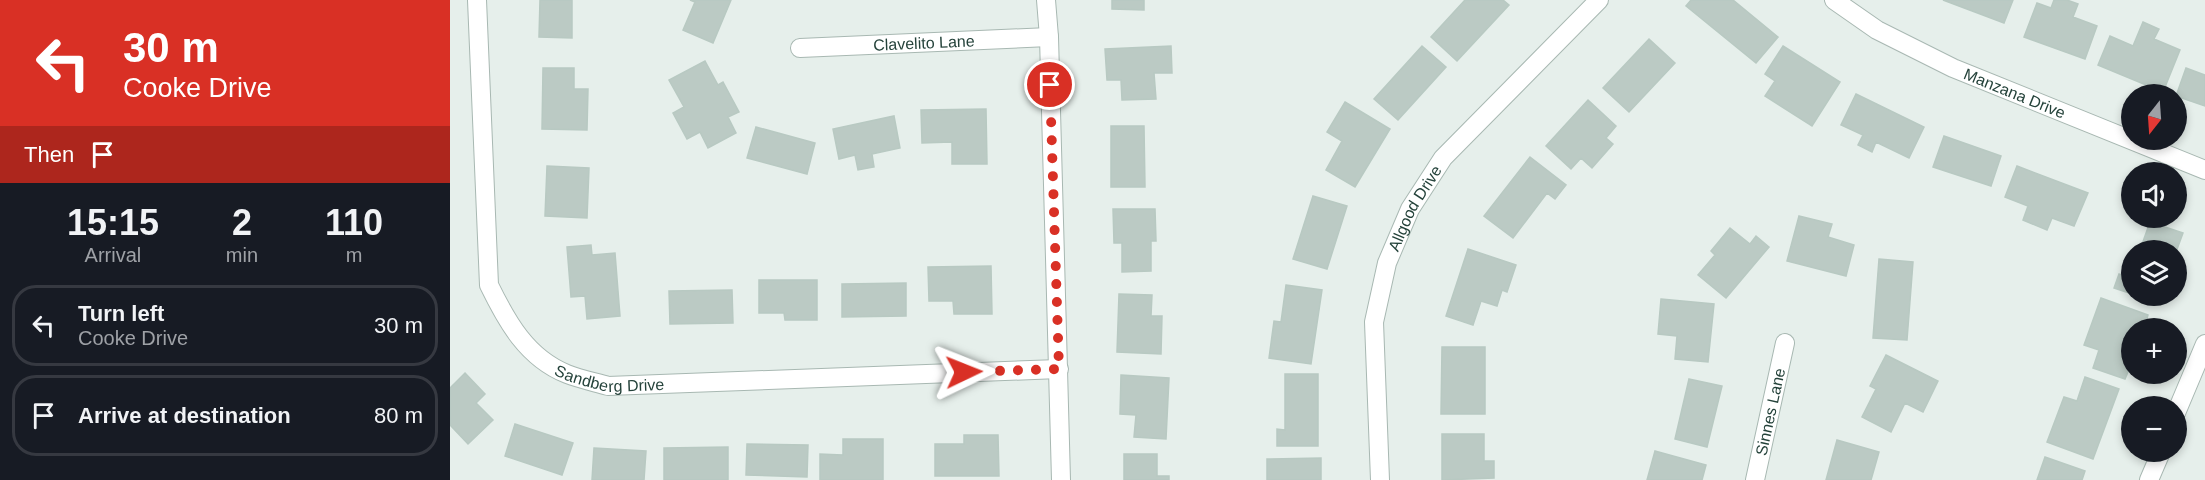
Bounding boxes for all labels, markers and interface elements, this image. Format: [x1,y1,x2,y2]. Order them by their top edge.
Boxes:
icon: left [24,24,102,102]
text: 30 m [123,24,219,71]
street label: Clavelito Lane [873,32,975,53]
pin [1024,59,1075,110]
street label: Manzana Drive [1962,65,2068,121]
icon: arrive [1033,68,1066,101]
text: Cooke Drive [123,73,272,103]
north arrow [2121,84,2187,150]
map controls [2121,84,2187,462]
icon: arrive [86,138,119,171]
text: Then [24,142,74,167]
street label: Allgood Drive [1385,162,1445,254]
button: sound [2121,162,2187,228]
text: 15:15 [67,202,159,243]
text: 2 [232,202,252,243]
text: 110 [325,202,383,243]
button: layers [2121,240,2187,306]
text: Arrival [85,244,141,266]
text: min [226,244,258,266]
text: m [346,244,362,266]
text: Turn left [78,301,164,326]
icon: left [27,309,60,342]
text: 30 m [374,313,423,338]
button: + [2121,318,2187,384]
text: Cooke Drive [78,327,188,349]
position arrow [932,340,996,404]
street label: Sandberg Drive [552,361,665,394]
street label: Sinnes Lane [1752,366,1788,457]
button: − [2121,396,2187,462]
icon: arrive [27,399,60,432]
text: Arrive at destination [78,403,291,428]
text: 80 m [374,403,423,428]

